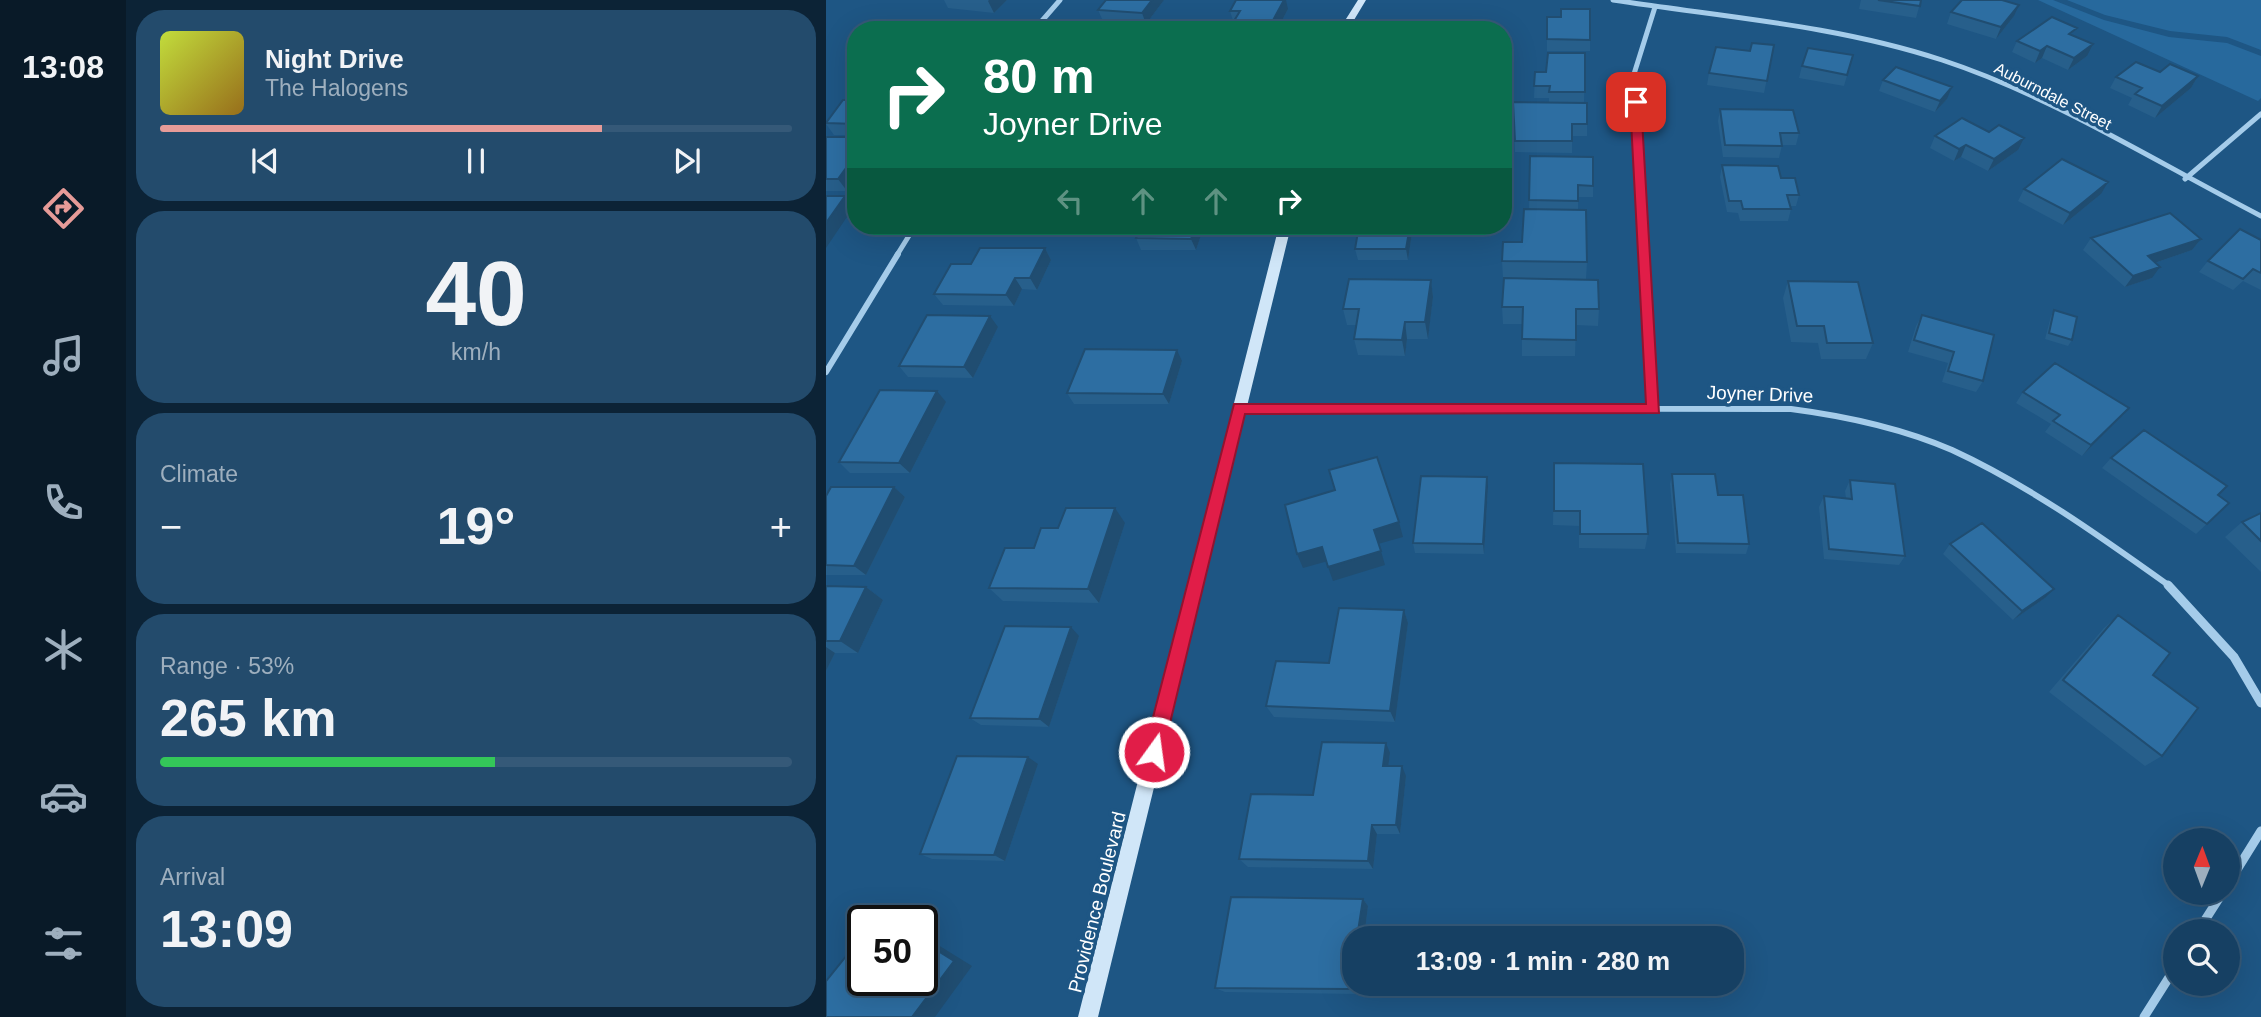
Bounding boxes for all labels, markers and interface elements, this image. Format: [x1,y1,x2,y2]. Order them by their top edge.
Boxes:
text: Night Drive [265,44,404,74]
text: 13:08 [22,49,104,85]
icon: right [868,49,959,140]
text: 80 m [983,49,1095,103]
street label: Auburndale Street [1992,59,2115,133]
pin [1606,72,1666,132]
text: The Halogens [265,75,408,101]
icon: arrive [1617,83,1655,121]
text: Joyner Drive [983,106,1163,142]
icon: previous [246,142,284,180]
icon: pause [457,142,495,180]
icon: next [668,142,706,180]
icon: left [1051,182,1089,220]
icon: ahead [1124,182,1162,220]
icon: ahead [1197,182,1235,220]
icon: right [1270,182,1308,220]
icon: directions [39,184,88,233]
text: 40 [425,243,527,344]
icon: music [39,331,88,380]
text: km/h [451,339,501,365]
street label: Joyner Drive [1706,382,1814,406]
text: Climate [160,461,238,487]
icon: phone [39,478,88,527]
text: 19° [437,497,515,555]
text: − [160,506,182,548]
text: + [770,506,792,548]
icon: climate [39,625,88,674]
text: Range · 53% [160,653,294,679]
text: 265 km [160,689,336,747]
position arrow [1117,715,1191,789]
icon: car [39,772,88,821]
street label: Providence Boulevard [1064,809,1130,995]
north arrow [2163,828,2240,905]
map controls [2163,828,2240,996]
text: Arrival [160,864,225,890]
text: 13:09 [160,900,293,958]
speed limit sign: 50 [847,905,938,996]
icon: filters [39,919,88,968]
button: search [2163,919,2240,996]
text: 13:09 · 1 min · 280 m [1416,946,1670,976]

